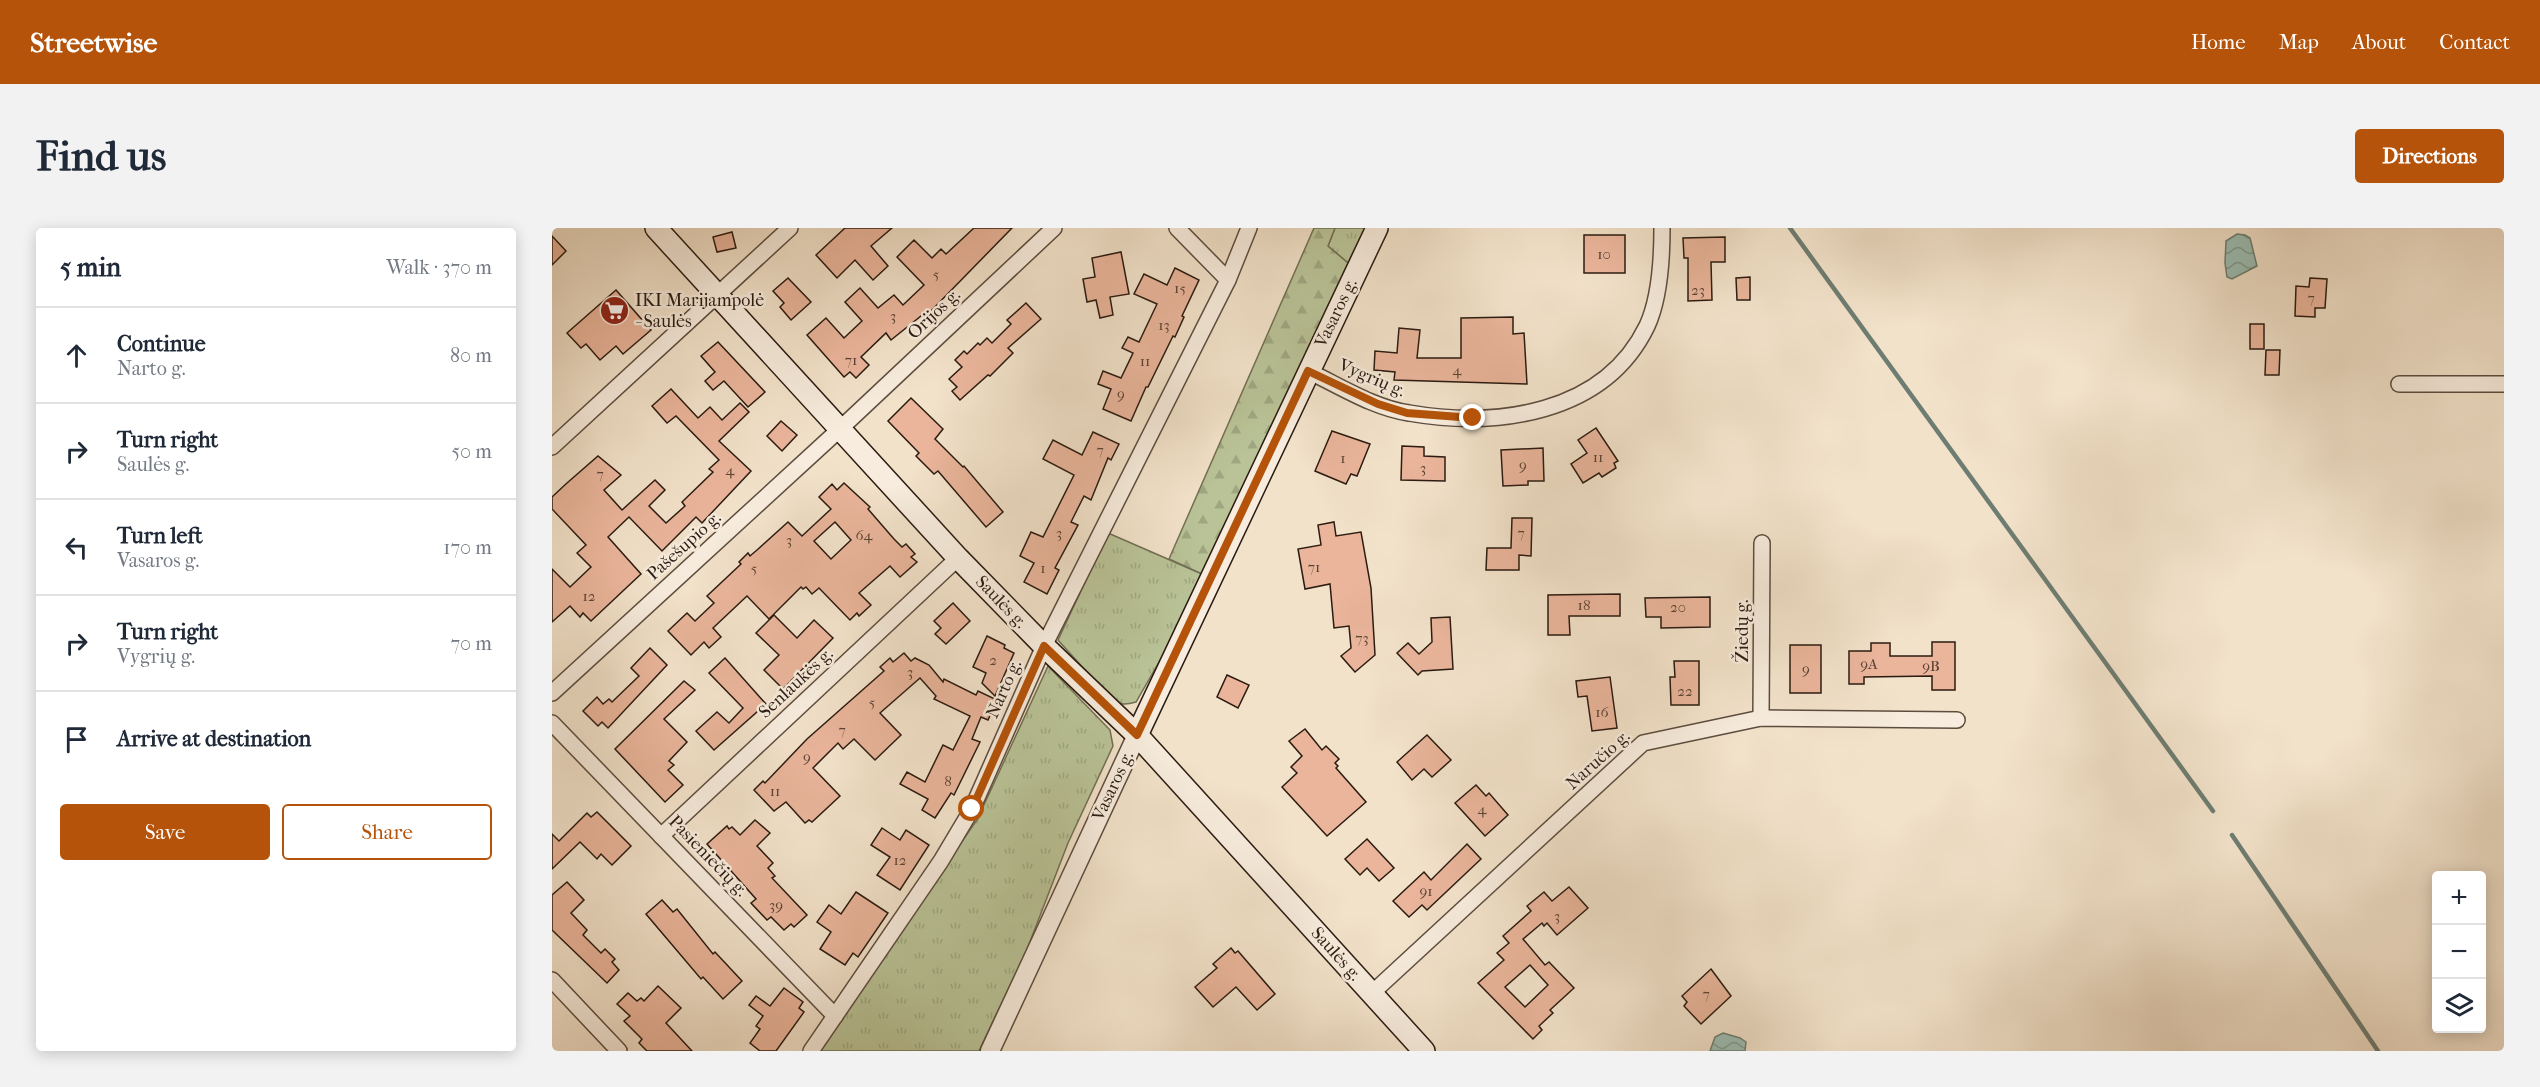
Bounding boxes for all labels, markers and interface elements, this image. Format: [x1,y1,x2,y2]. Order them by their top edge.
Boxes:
text: Streetwise [30,26,157,59]
text: Home [2191,30,2246,54]
text: Map [2279,30,2319,54]
text: About [2352,30,2406,54]
text: Contact [2439,30,2510,54]
button: Directions [2355,129,2504,183]
text: Find us [36,132,166,181]
house number: 10 [1597,245,1611,263]
text: 5 min [60,252,121,283]
text: Walk · 370 m [386,256,492,279]
house number: 5 [933,265,939,283]
street label: Vasaros g. [1310,275,1362,352]
house number: 15 [1174,279,1186,297]
house number: 23 [1691,281,1705,299]
street label: Orijos g. [903,284,965,344]
house number: 7 [2307,289,2315,307]
place label: IKI Marijampolė - Saulės [635,290,764,332]
supermarket icon: IKI Marijampolė - Saulės [598,294,630,326]
house number: 3 [890,307,896,325]
house number: 13 [1158,316,1170,334]
text: Continue [117,331,206,357]
icon: ahead [60,339,93,372]
text: 80 m [450,344,492,367]
house number: 71 [845,351,857,369]
house number: 11 [1140,352,1150,370]
street label: Vygrių g. [1335,354,1409,401]
text: Narto g. [117,357,186,380]
house number: 4 [1453,361,1463,379]
house number: 9 [1117,385,1125,403]
route end [1459,404,1485,430]
text: Turn right [117,427,218,453]
icon: right [60,435,93,468]
text: 50 m [451,440,492,463]
house number: 7 [1096,441,1104,459]
house number: 11 [1593,448,1603,466]
house number: 1 [1340,449,1346,467]
text: Saulės g. [117,453,189,476]
house number: 9 [1519,456,1527,474]
house number: 3 [1420,459,1426,477]
house number: 4 [726,461,736,479]
house number: 7 [596,465,604,483]
street label: Pašešupio g. [643,507,725,585]
text: Turn left [117,523,203,549]
house number: 3 [1056,524,1062,542]
house number: 7 [1517,524,1525,542]
house number: 64 [856,526,874,544]
icon: left [60,531,93,564]
house number: 3 [786,531,792,549]
text: 170 m [443,536,492,559]
text: Vasaros g. [117,549,199,572]
house number: 71 [1308,558,1320,576]
house number: 5 [751,559,757,577]
house number: 1 [1040,559,1046,577]
street label: Saulės g. [971,571,1031,633]
house number: 12 [582,587,596,605]
house number: 18 [1578,596,1590,614]
house number: 20 [1670,598,1686,616]
street label: Žiedų g. [1730,599,1753,663]
text: Turn right [117,619,218,645]
icon: right [60,627,93,660]
house number: 73 [1355,629,1369,647]
text: 70 m [450,632,492,655]
street label: Senlaukės g. [755,643,837,723]
text: Vygrių g. [117,645,195,668]
house number: 2 [989,651,997,669]
house number: 9A [1860,655,1878,673]
street label: Narto g. [982,656,1026,722]
house number: 9B [1922,657,1940,675]
house number: 9 [1802,660,1810,678]
house number: 3 [907,663,913,681]
house number: 22 [1677,682,1693,700]
house number: 5 [869,693,875,711]
house number: 16 [1595,703,1610,721]
house number: 7 [838,721,846,739]
icon: arrive [60,723,93,756]
text: Arrive at destination [117,726,311,752]
street label: Naručio g. [1562,726,1634,794]
house number: 9 [803,748,811,766]
street label: Vasaros g. [1087,748,1138,825]
house number: 8 [944,772,952,790]
house number: 11 [770,782,780,800]
route start [958,795,984,821]
house number: 4 [1478,800,1488,818]
button: Save [60,804,270,860]
button: Share [282,804,492,860]
street label: Pasieniečių g. [664,811,752,901]
house number: 12 [893,851,907,869]
map controls [2432,871,2486,1033]
button: + [2432,871,2486,925]
house number: 91 [1419,882,1433,900]
house number: 39 [769,896,783,914]
house number: 3 [1554,907,1560,925]
street label: Saulės g. [1306,923,1366,985]
button: − [2432,925,2486,979]
button: layers [2432,979,2486,1033]
house number: 7 [1702,985,1710,1003]

